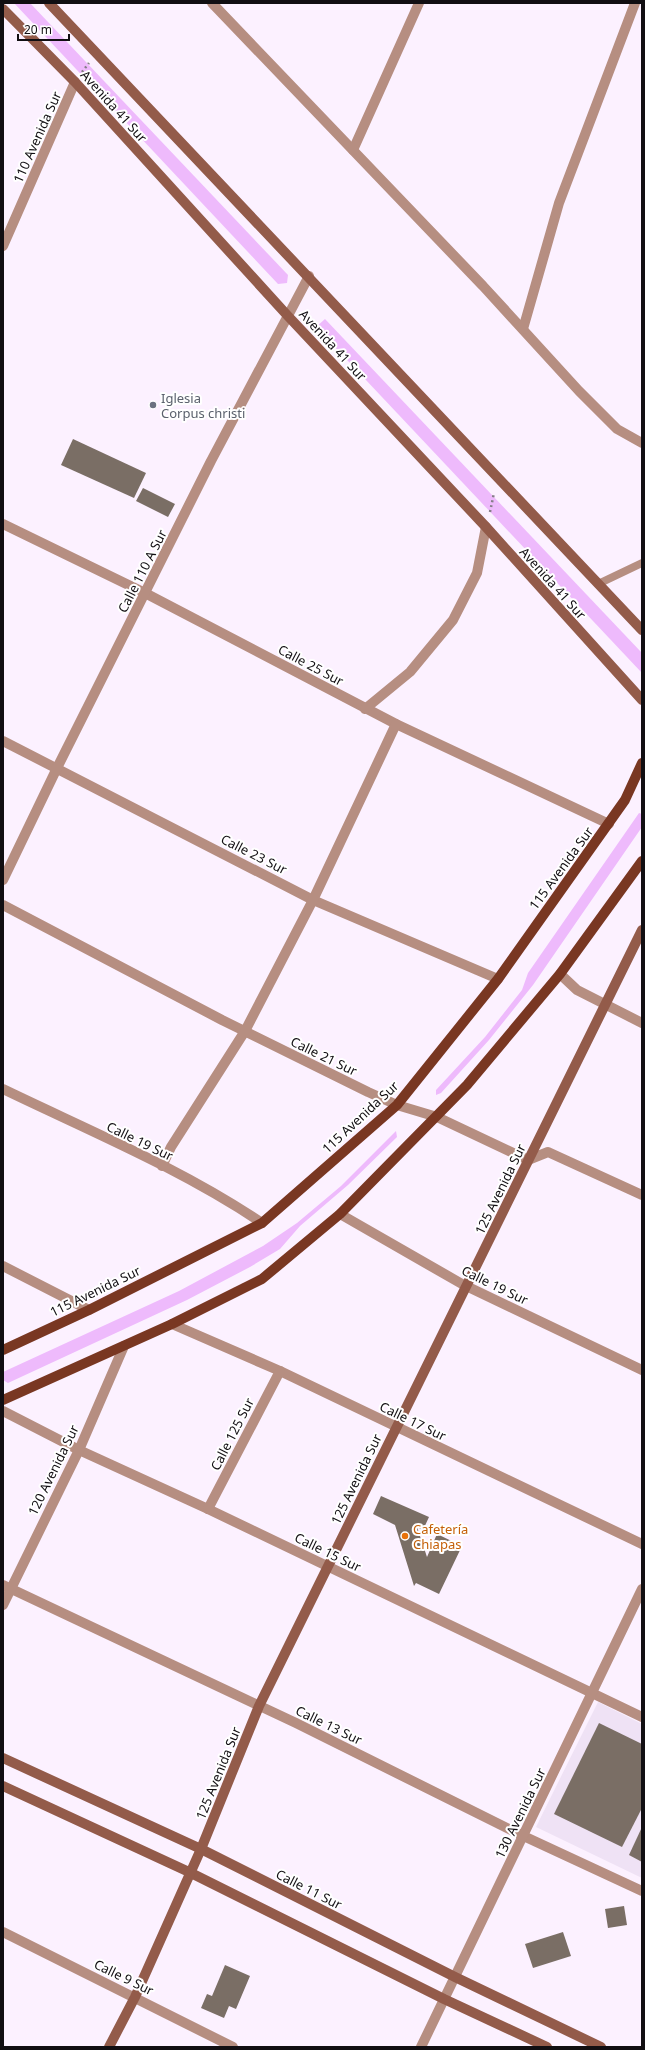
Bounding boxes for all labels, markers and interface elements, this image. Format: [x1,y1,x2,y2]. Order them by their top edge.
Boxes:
scale bar [18,16,69,42]
text: 20 m [24,21,52,38]
street label: Avenida 41 Sur [77,66,152,146]
street label: 110 Avenida Sur [9,88,66,186]
street label: Avenida 41 Sur [295,306,371,385]
place label: Iglesia Corpus christi [161,389,245,422]
marker: Iglesia Corpus christi [148,400,158,410]
street label: Calle 110 A Sur [113,526,171,616]
street label: Avenida 41 Sur [516,543,591,623]
street label: Calle 25 Sur [275,640,347,690]
street label: 115 Avenida Sur [525,822,598,913]
street label: Calle 23 Sur [218,830,291,879]
street label: Calle 21 Sur [288,1032,361,1080]
street label: 115 Avenida Sur [318,1076,403,1157]
street label: Calle 19 Sur [104,1117,177,1165]
street label: 125 Avenida Sur [470,1140,530,1237]
street label: 115 Avenida Sur [47,1261,144,1321]
street label: Calle 19 Sur [459,1261,532,1309]
street label: Calle 125 Sur [206,1394,258,1473]
street label: Calle 17 Sur [377,1397,450,1445]
street label: 120 Avenida Sur [23,1421,83,1518]
street label: 125 Avenida Sur [326,1430,386,1527]
place label: Cafetería Chiapas [413,1520,468,1553]
street label: Calle 15 Sur [292,1528,365,1576]
marker: Cafetería Chiapas [400,1531,410,1541]
street label: Calle 13 Sur [293,1701,366,1749]
street label: 125 Avenida Sur [191,1723,245,1822]
street label: 130 Avenida Sur [490,1764,550,1861]
street label: Calle 11 Sur [273,1865,346,1914]
street label: Calle 9 Sur [91,1955,157,1999]

